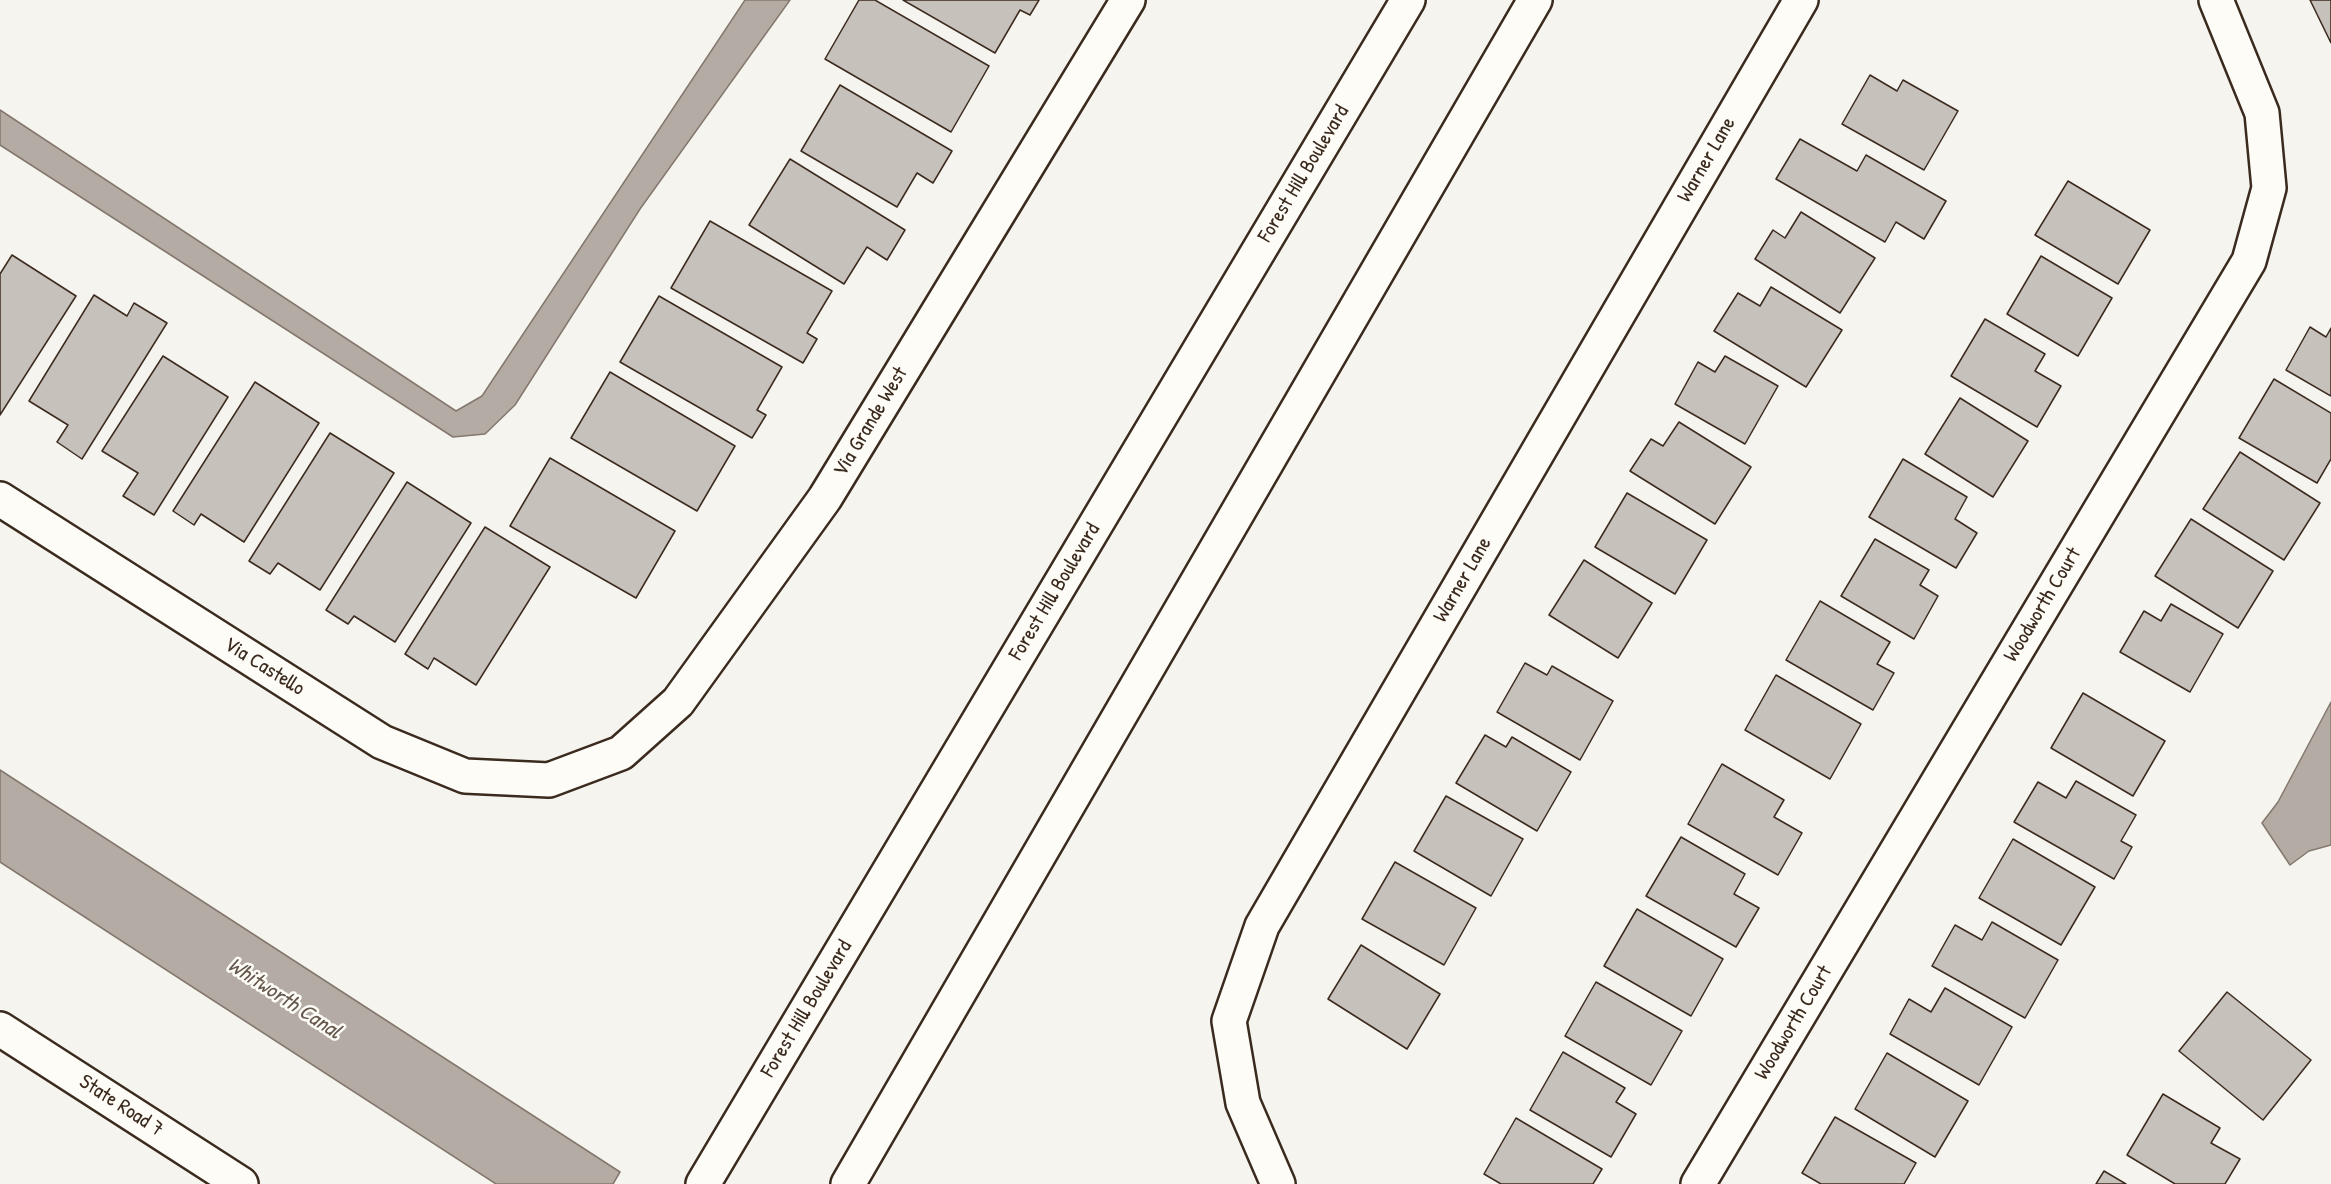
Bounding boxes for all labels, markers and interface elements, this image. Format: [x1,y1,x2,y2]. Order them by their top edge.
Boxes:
street label: Forest Hill Boulevard [1253,101,1355,247]
street label: Warner Lane [1673,113,1741,207]
street label: Via Grande West [828,363,914,481]
street label: Forest Hill Boulevard [1004,519,1106,665]
street label: Warner Lane [1429,533,1497,627]
street label: Woodworth Court [1999,543,2087,667]
street label: Via Castello [219,632,309,702]
street label: Forest Hill Boulevard [756,936,858,1082]
water label: Whitworth Canal [222,953,346,1045]
street label: Woodworth Court [1750,961,1838,1085]
street label: State Road 7 [74,1070,168,1142]

